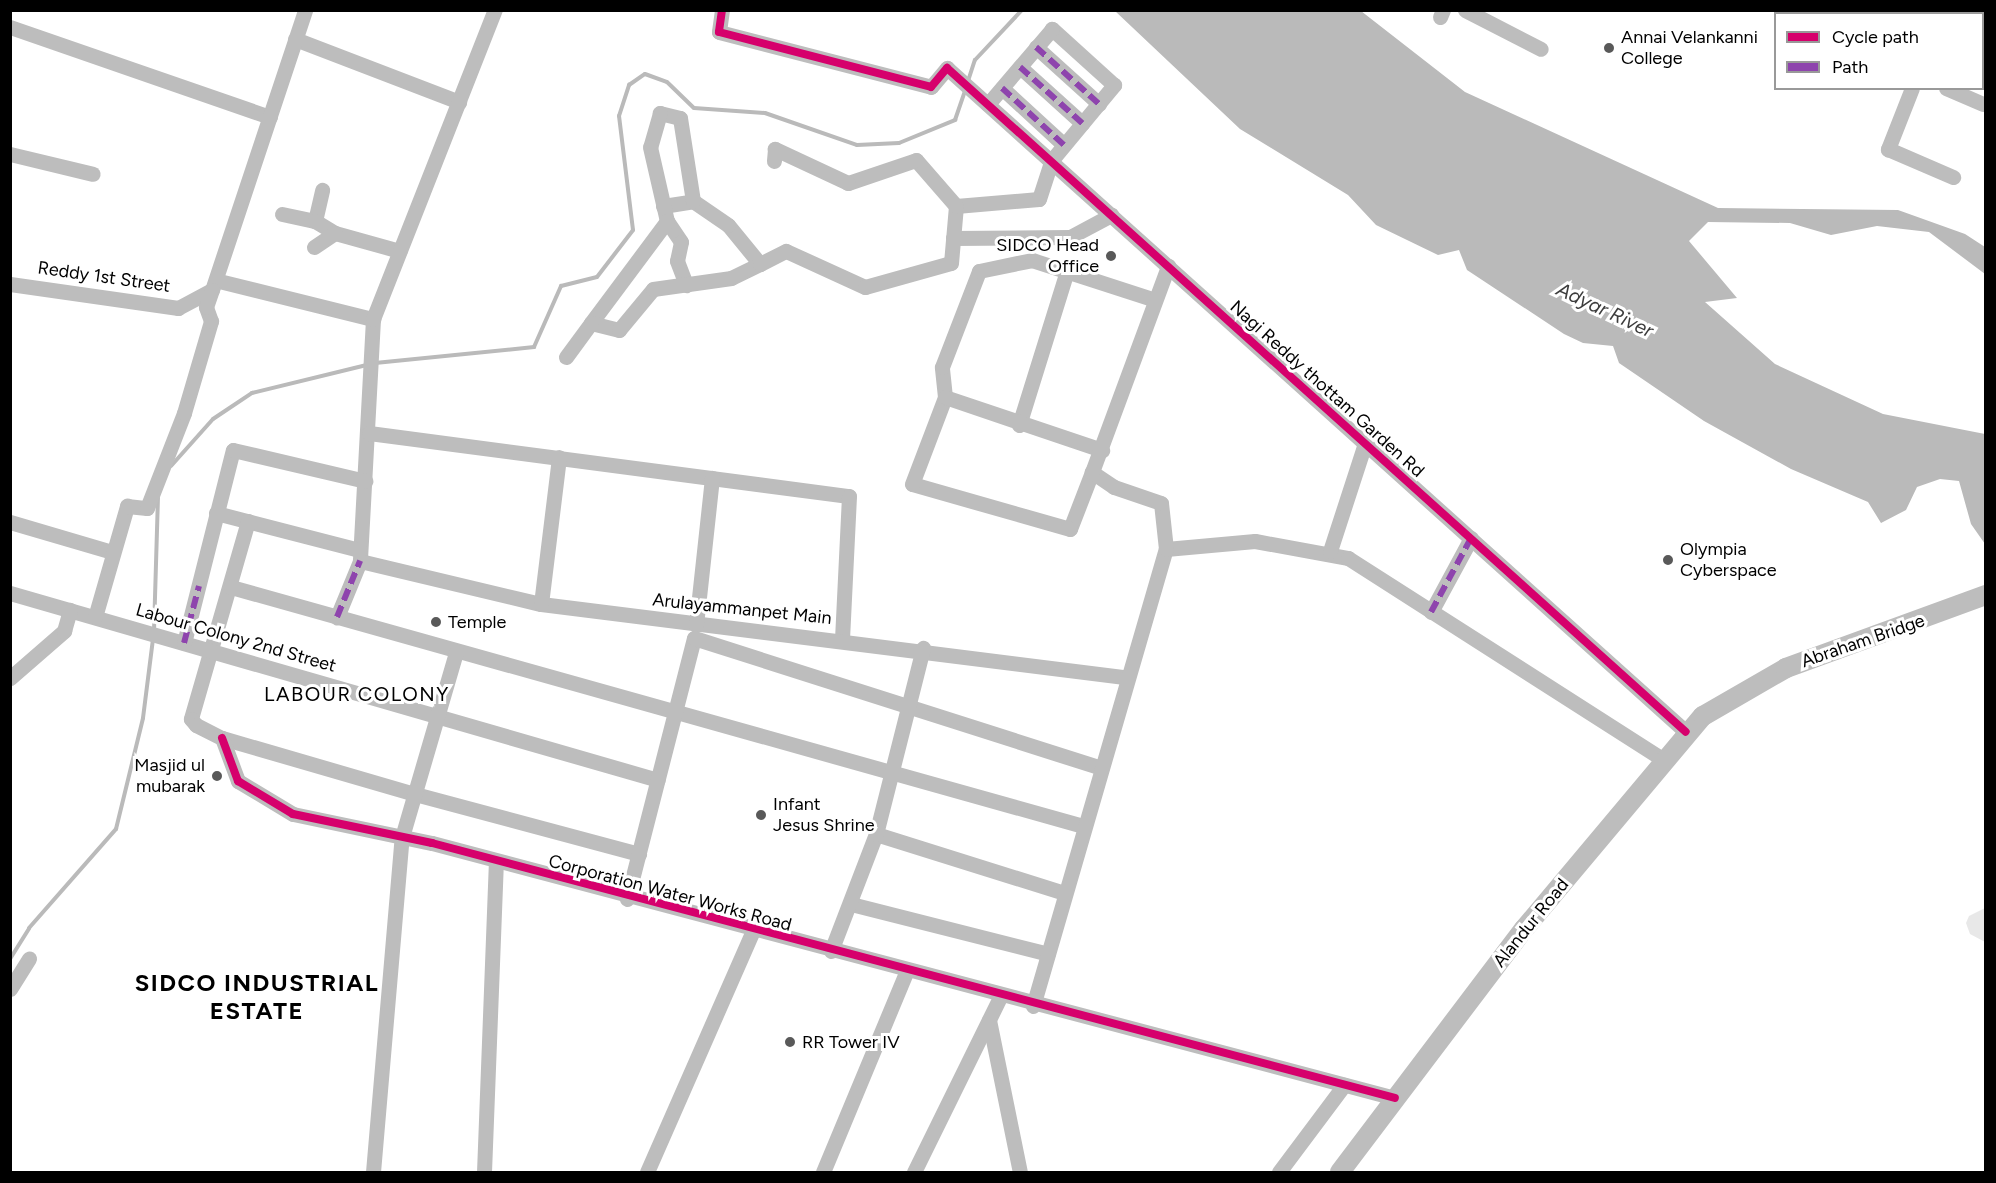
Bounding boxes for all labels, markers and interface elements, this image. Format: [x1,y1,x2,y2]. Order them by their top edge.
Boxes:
legend [1774,12,1984,90]
text: Cycle path [1832,26,1919,48]
place label: Annai Velankanni College [1621,27,1758,70]
marker: Annai Velankanni College [1602,41,1616,55]
text: Path [1832,56,1868,78]
place label: SIDCO Head Office [996,235,1099,278]
marker: SIDCO Head Office [1104,249,1118,263]
street label: Reddy 1st Street [36,257,172,297]
water label: Adyar River [1553,277,1657,343]
street label: Nagi Reddy thottam Garden Rd [1225,296,1429,482]
place label: Olympia Cyberspace [1680,539,1777,582]
marker: Olympia Cyberspace [1661,553,1675,567]
street label: Arulayammanpet Main [651,589,833,629]
street label: Labour Colony 2nd Street [133,599,339,677]
street label: Abraham Bridge [1798,610,1928,672]
place label: Temple [448,611,506,633]
marker: Temple [429,615,443,629]
district label: LABOUR COLONY [264,682,450,706]
place label: Masjid ul mubarak [134,755,205,798]
marker: Masjid ul mubarak [210,769,224,783]
place label: Infant Jesus Shrine [773,794,875,836]
marker: Infant Jesus Shrine [754,808,768,822]
street label: Corporation Water Works Road [546,850,794,936]
street label: Alandur Road [1489,874,1573,972]
district label: SIDCO INDUSTRIAL ESTATE [135,969,379,1025]
place label: RR Tower IV [802,1031,900,1053]
marker: RR Tower IV [783,1035,797,1049]

